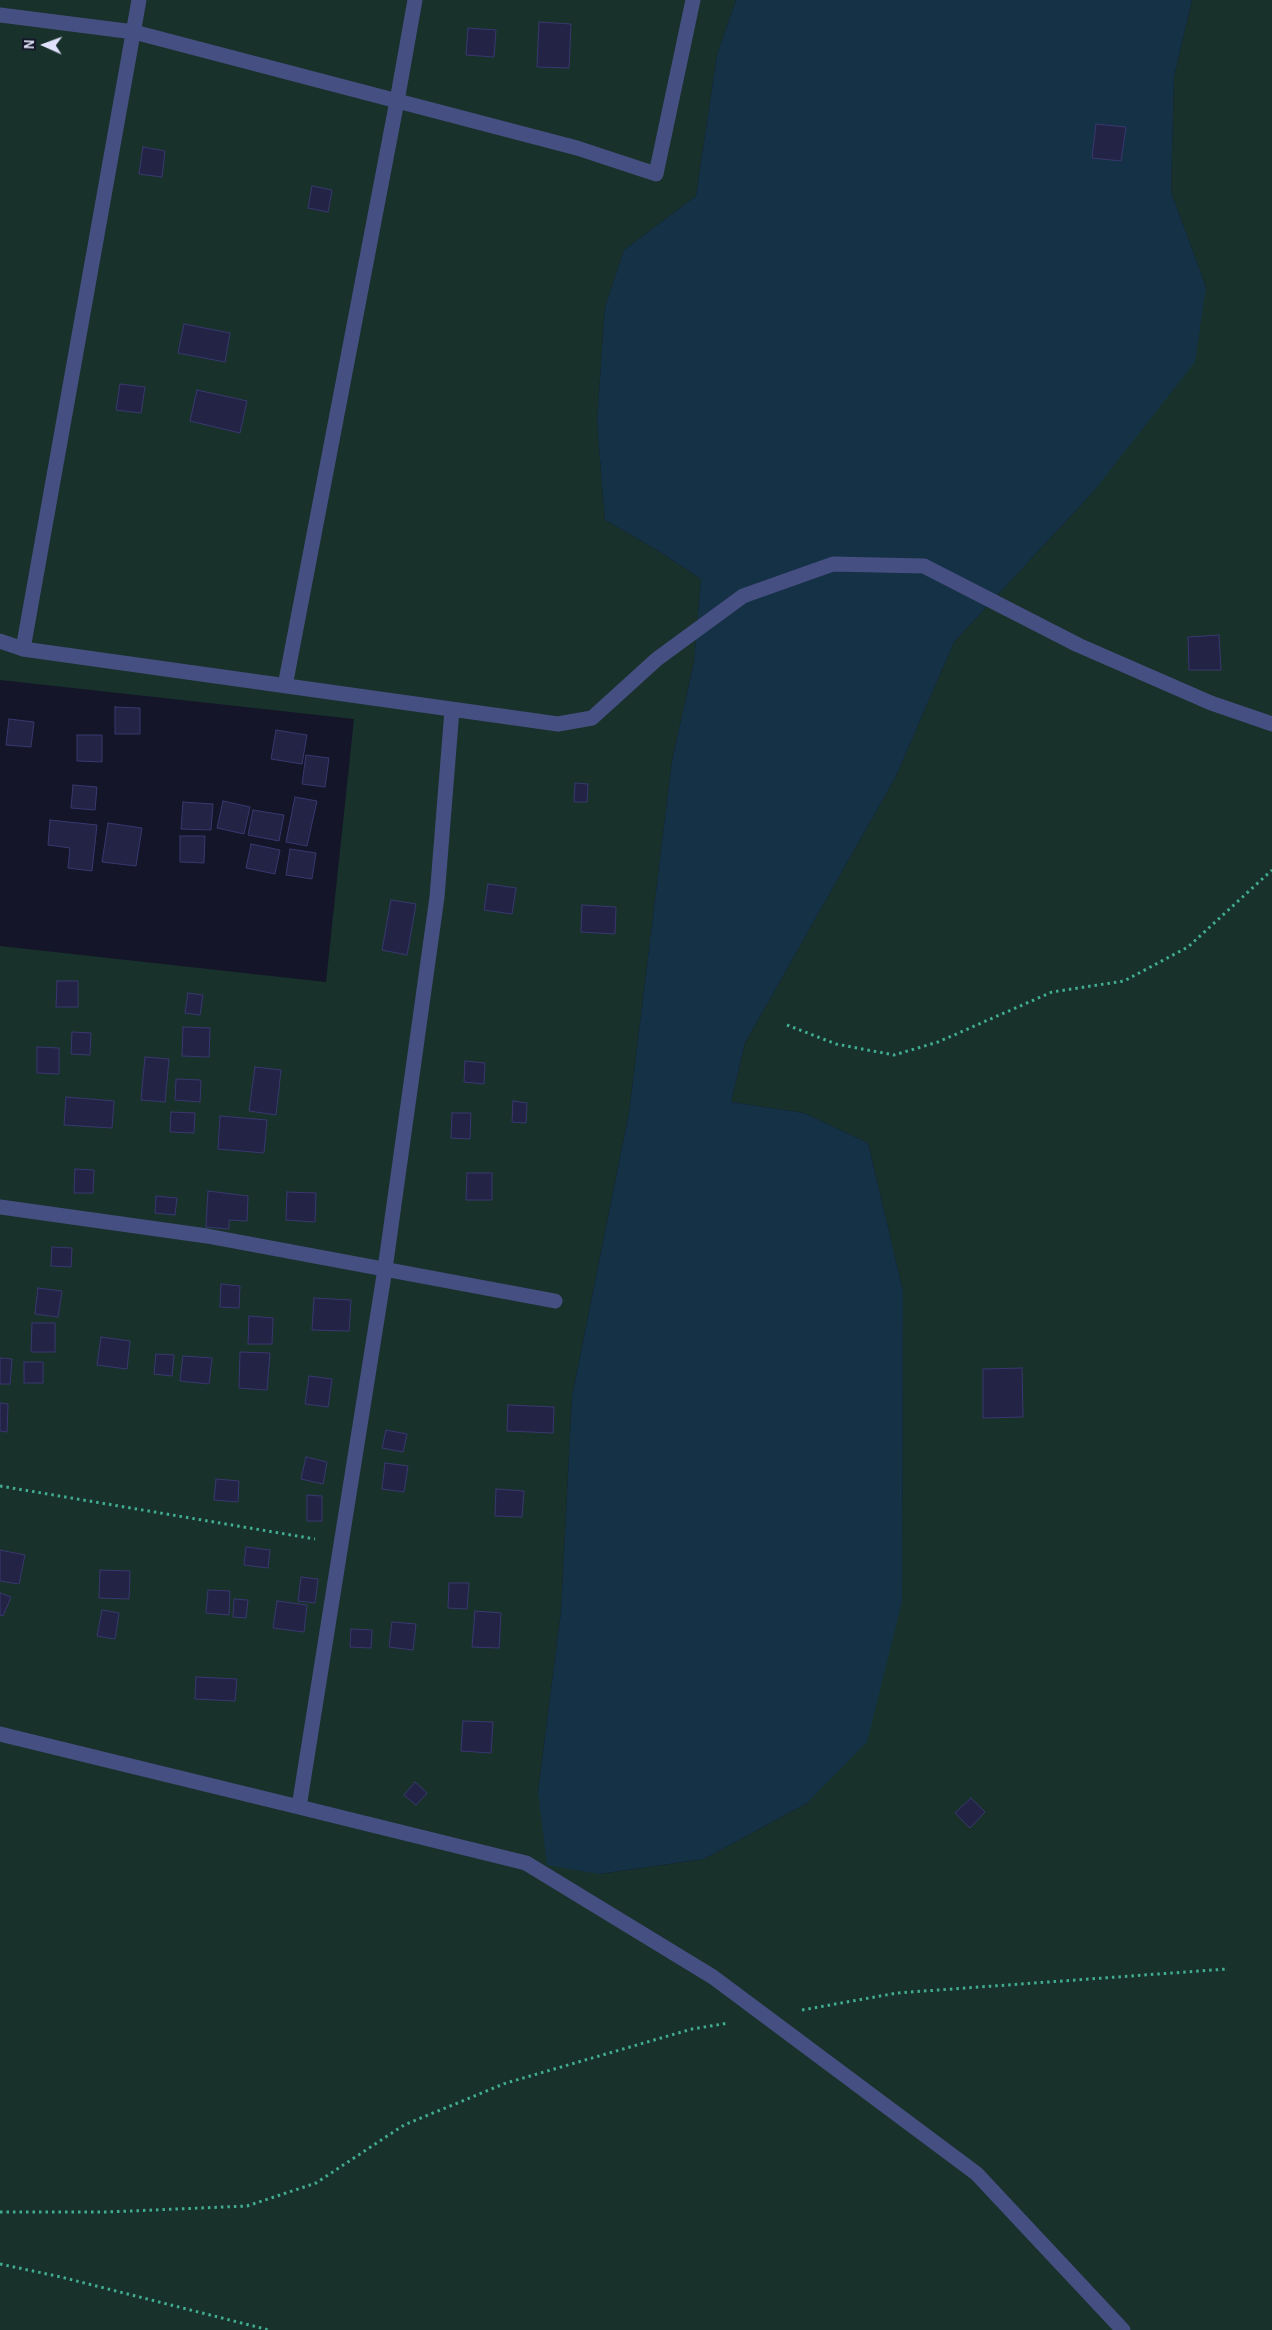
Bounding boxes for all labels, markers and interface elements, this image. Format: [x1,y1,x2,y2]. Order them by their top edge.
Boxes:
north arrow [20,20,70,70]
text: N [23,39,37,50]

